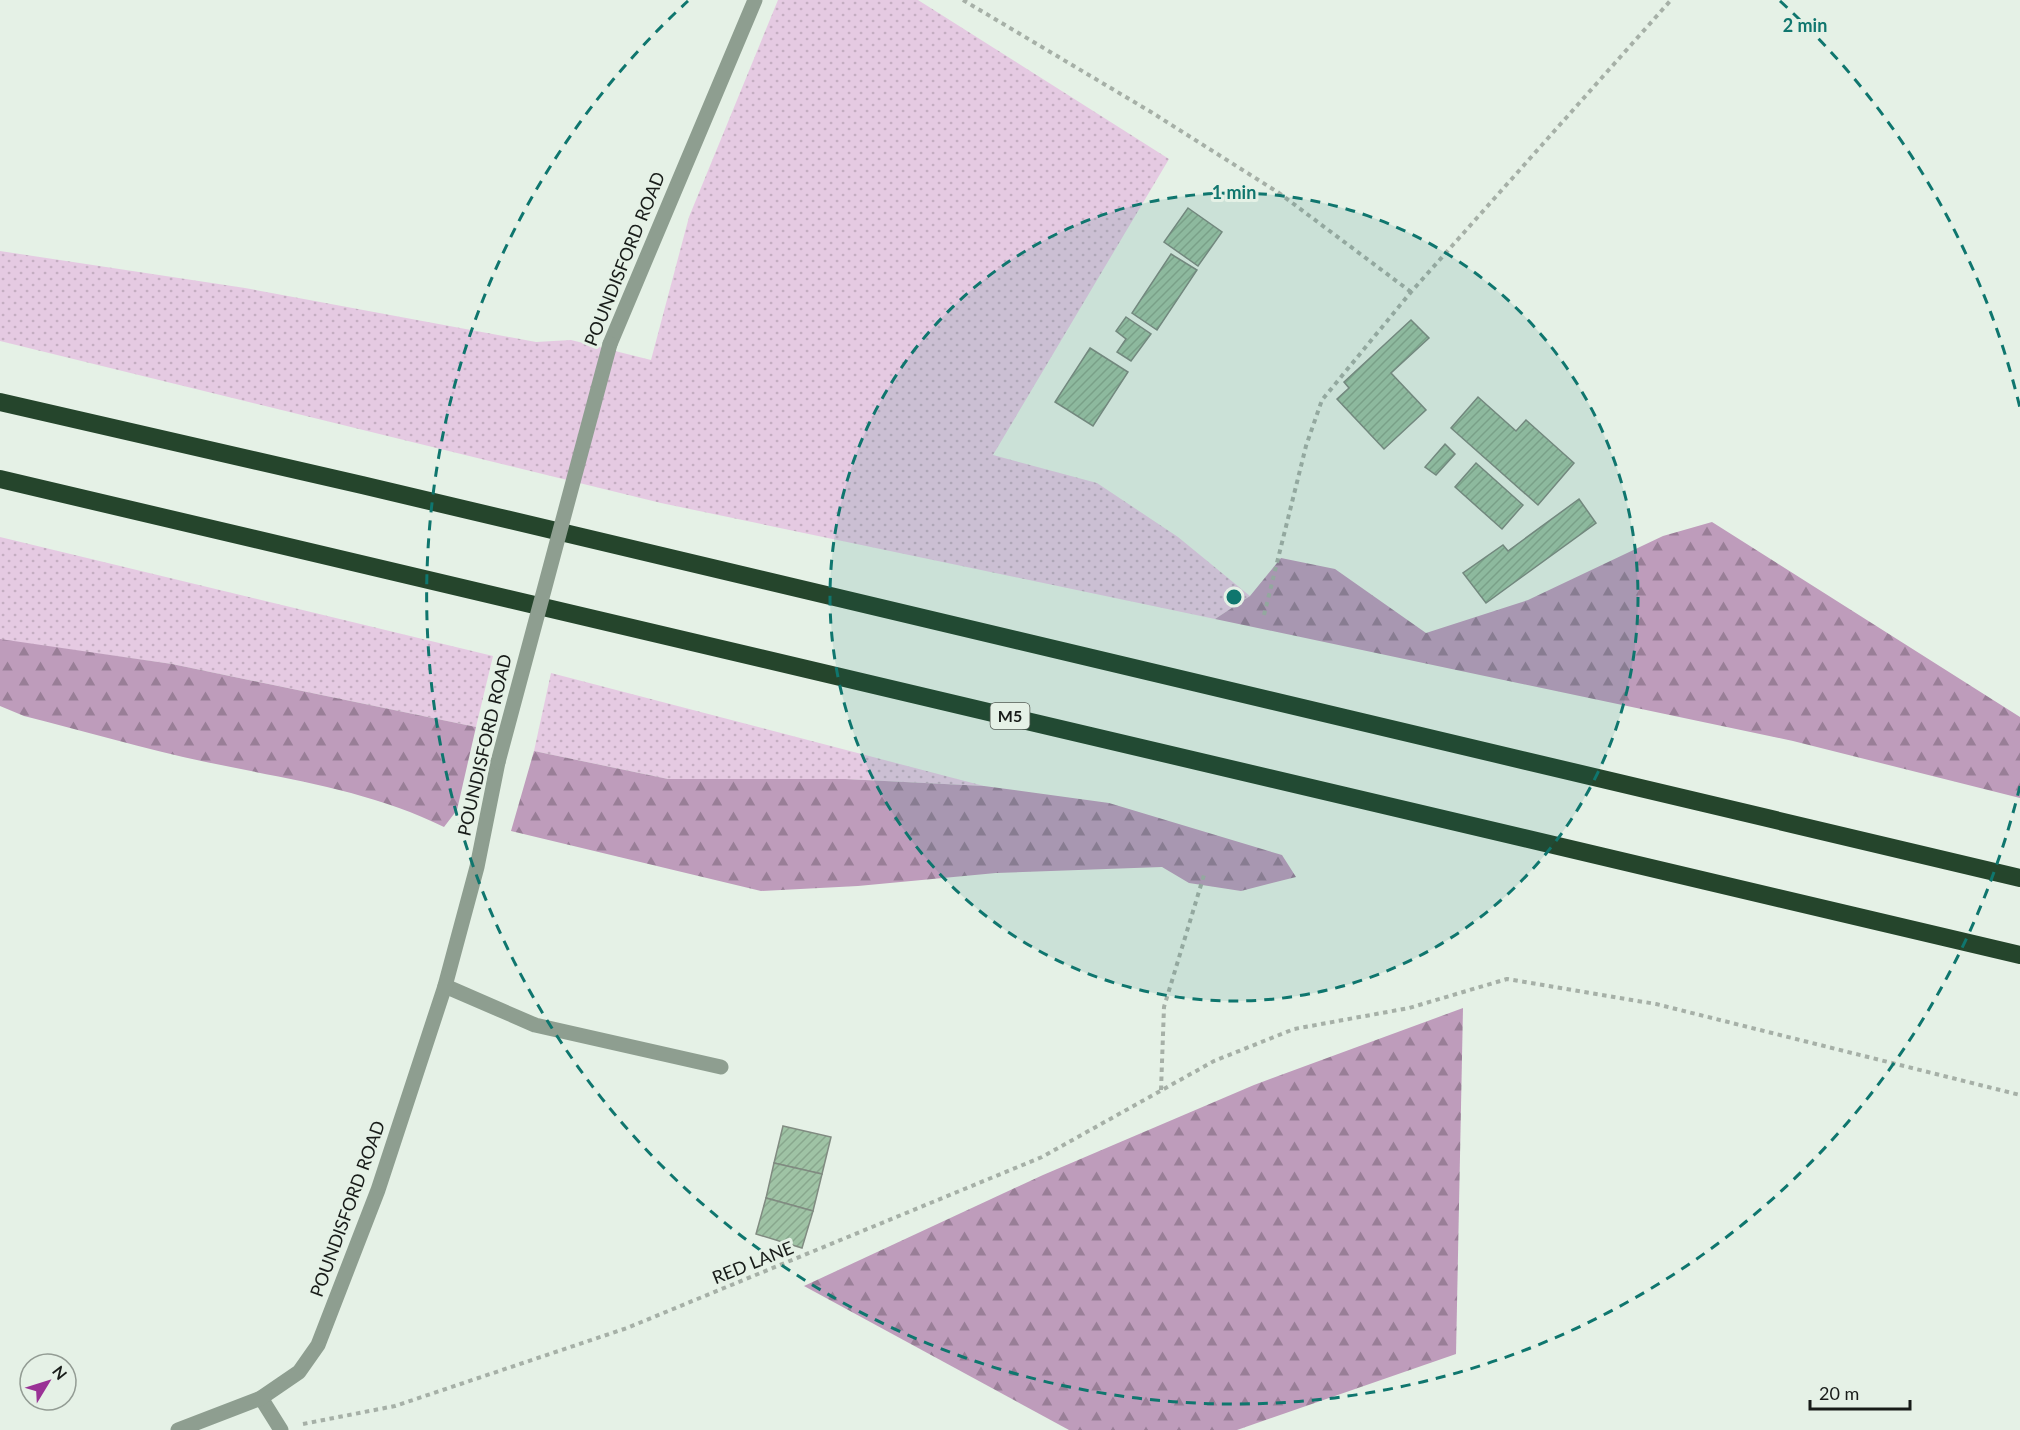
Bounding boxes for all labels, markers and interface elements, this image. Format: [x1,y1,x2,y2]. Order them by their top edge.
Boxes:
text: 2 min [1783,14,1827,36]
street label: POUNDISFORD ROAD [579,168,669,349]
text: 1 min [1212,181,1256,203]
centre of rings [1224,587,1244,607]
street label: POUNDISFORD ROAD [452,652,516,838]
road number: M5 [990,703,1030,729]
street label: POUNDISFORD ROAD [305,1118,389,1300]
street label: RED LANE [709,1236,796,1288]
north arrow [18,1352,78,1412]
text: N [49,1362,71,1383]
scale bar [1810,1373,1910,1411]
text: 20 m [1819,1382,1859,1404]

